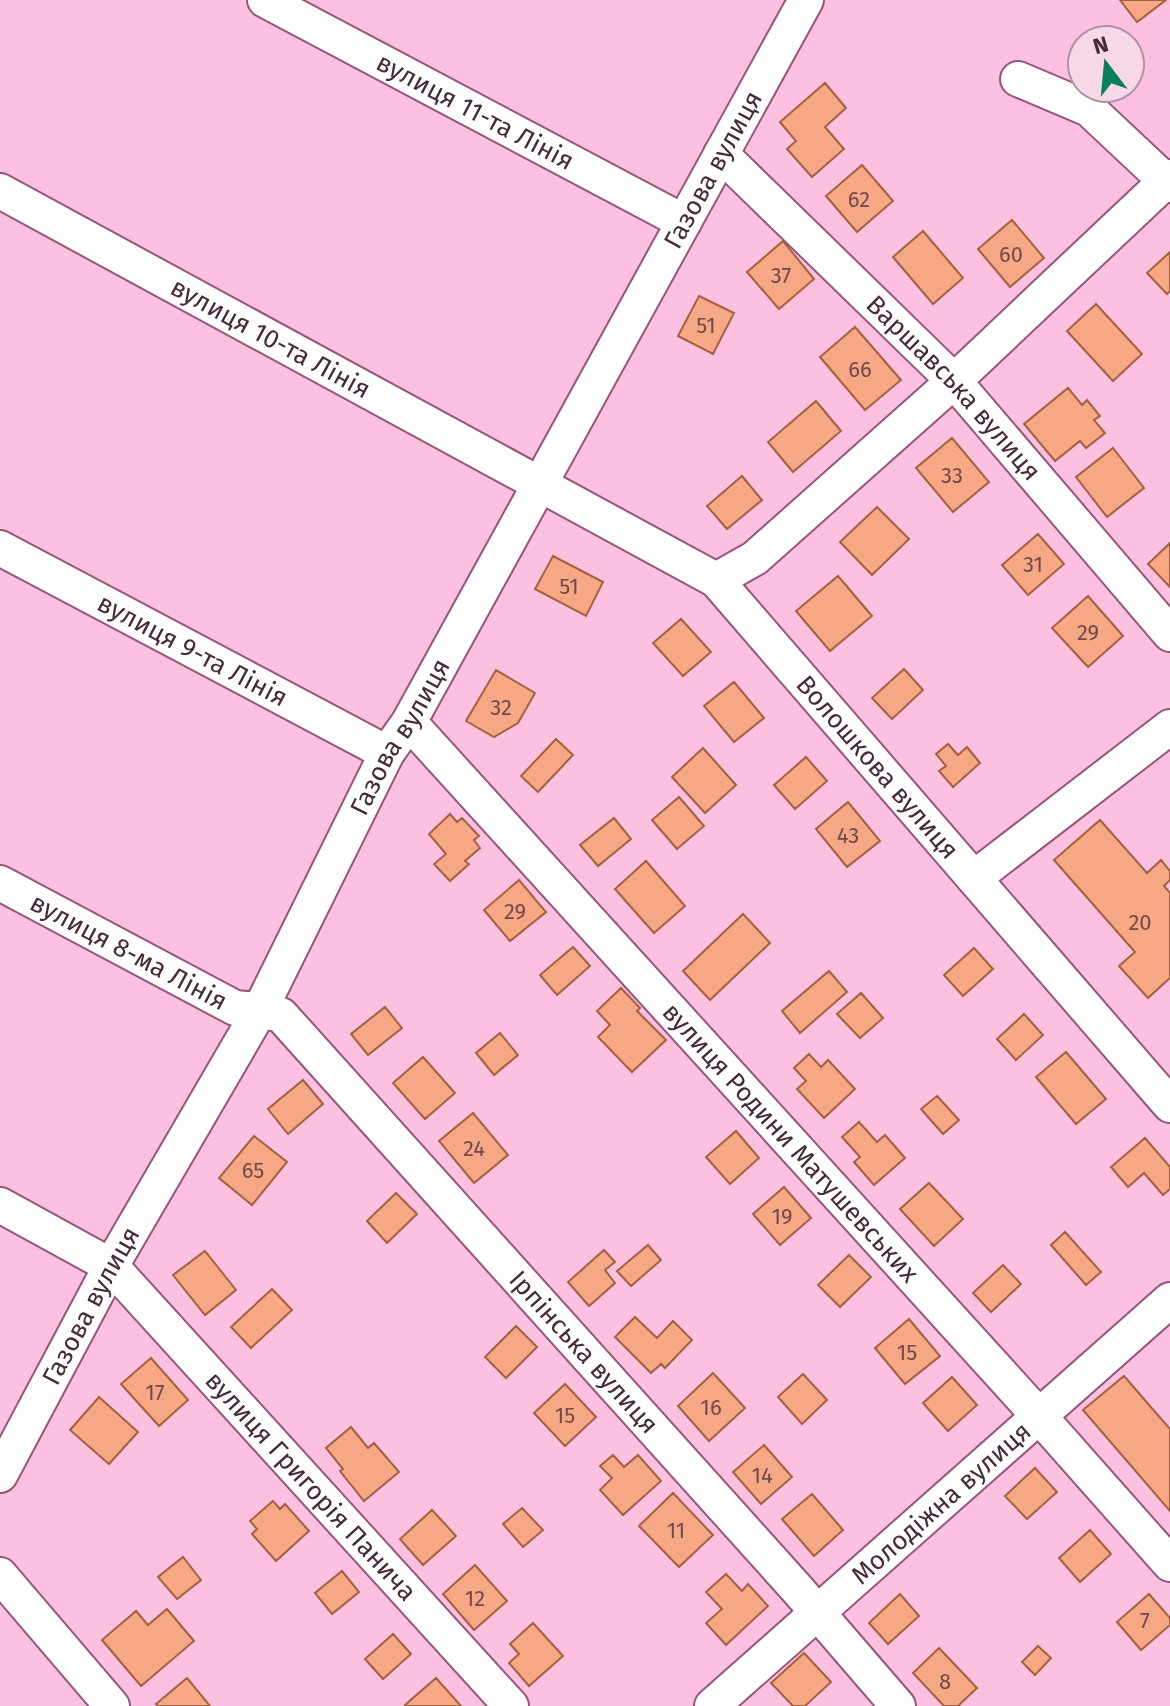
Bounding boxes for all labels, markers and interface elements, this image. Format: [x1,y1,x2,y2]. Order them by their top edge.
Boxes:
north arrow [1066,24,1146,104]
text: N [1090,30,1111,60]
street label: вулиця 11-та Лінія [371,47,579,177]
street label: Газова вулиця [657,86,769,254]
house number: 62 [848,186,870,213]
house number: 60 [999,241,1023,268]
house number: 37 [771,262,792,289]
street label: вулиця 10-та Лінія [165,272,376,405]
street label: Варшавська вулиця [860,289,1047,487]
house number: 51 [696,312,716,339]
house number: 66 [848,356,872,383]
house number: 33 [941,462,963,489]
house number: 31 [1023,551,1043,578]
house number: 51 [559,573,579,600]
street label: вулиця 9-та Лінія [92,587,293,714]
house number: 29 [1077,619,1099,646]
street label: Газова вулиця [344,653,457,820]
street label: Волошкова вулиця [790,669,965,865]
house number: 32 [490,694,512,721]
house number: 43 [837,822,859,849]
street label: вулиця 8-ма Лінія [25,887,233,1017]
house number: 29 [504,898,526,925]
house number: 20 [1128,909,1152,936]
street label: вулиця Родини Матушевських [656,997,925,1289]
house number: 24 [463,1135,485,1162]
house number: 65 [242,1157,264,1184]
house number: 19 [771,1203,793,1230]
street label: Газова вулиця [36,1221,146,1390]
street label: Ірпінська вулиця [502,1265,665,1440]
house number: 15 [897,1339,917,1366]
street label: вулиця Григорія Панича [199,1365,423,1607]
house number: 17 [145,1379,165,1406]
house number: 16 [700,1394,722,1421]
house number: 15 [555,1402,575,1429]
street label: Молодіжна вулиця [845,1416,1037,1591]
house number: 14 [751,1462,773,1489]
house number: 11 [667,1517,685,1544]
house number: 12 [465,1585,485,1612]
house number: 7 [1140,1607,1150,1634]
house number: 8 [939,1668,951,1695]

